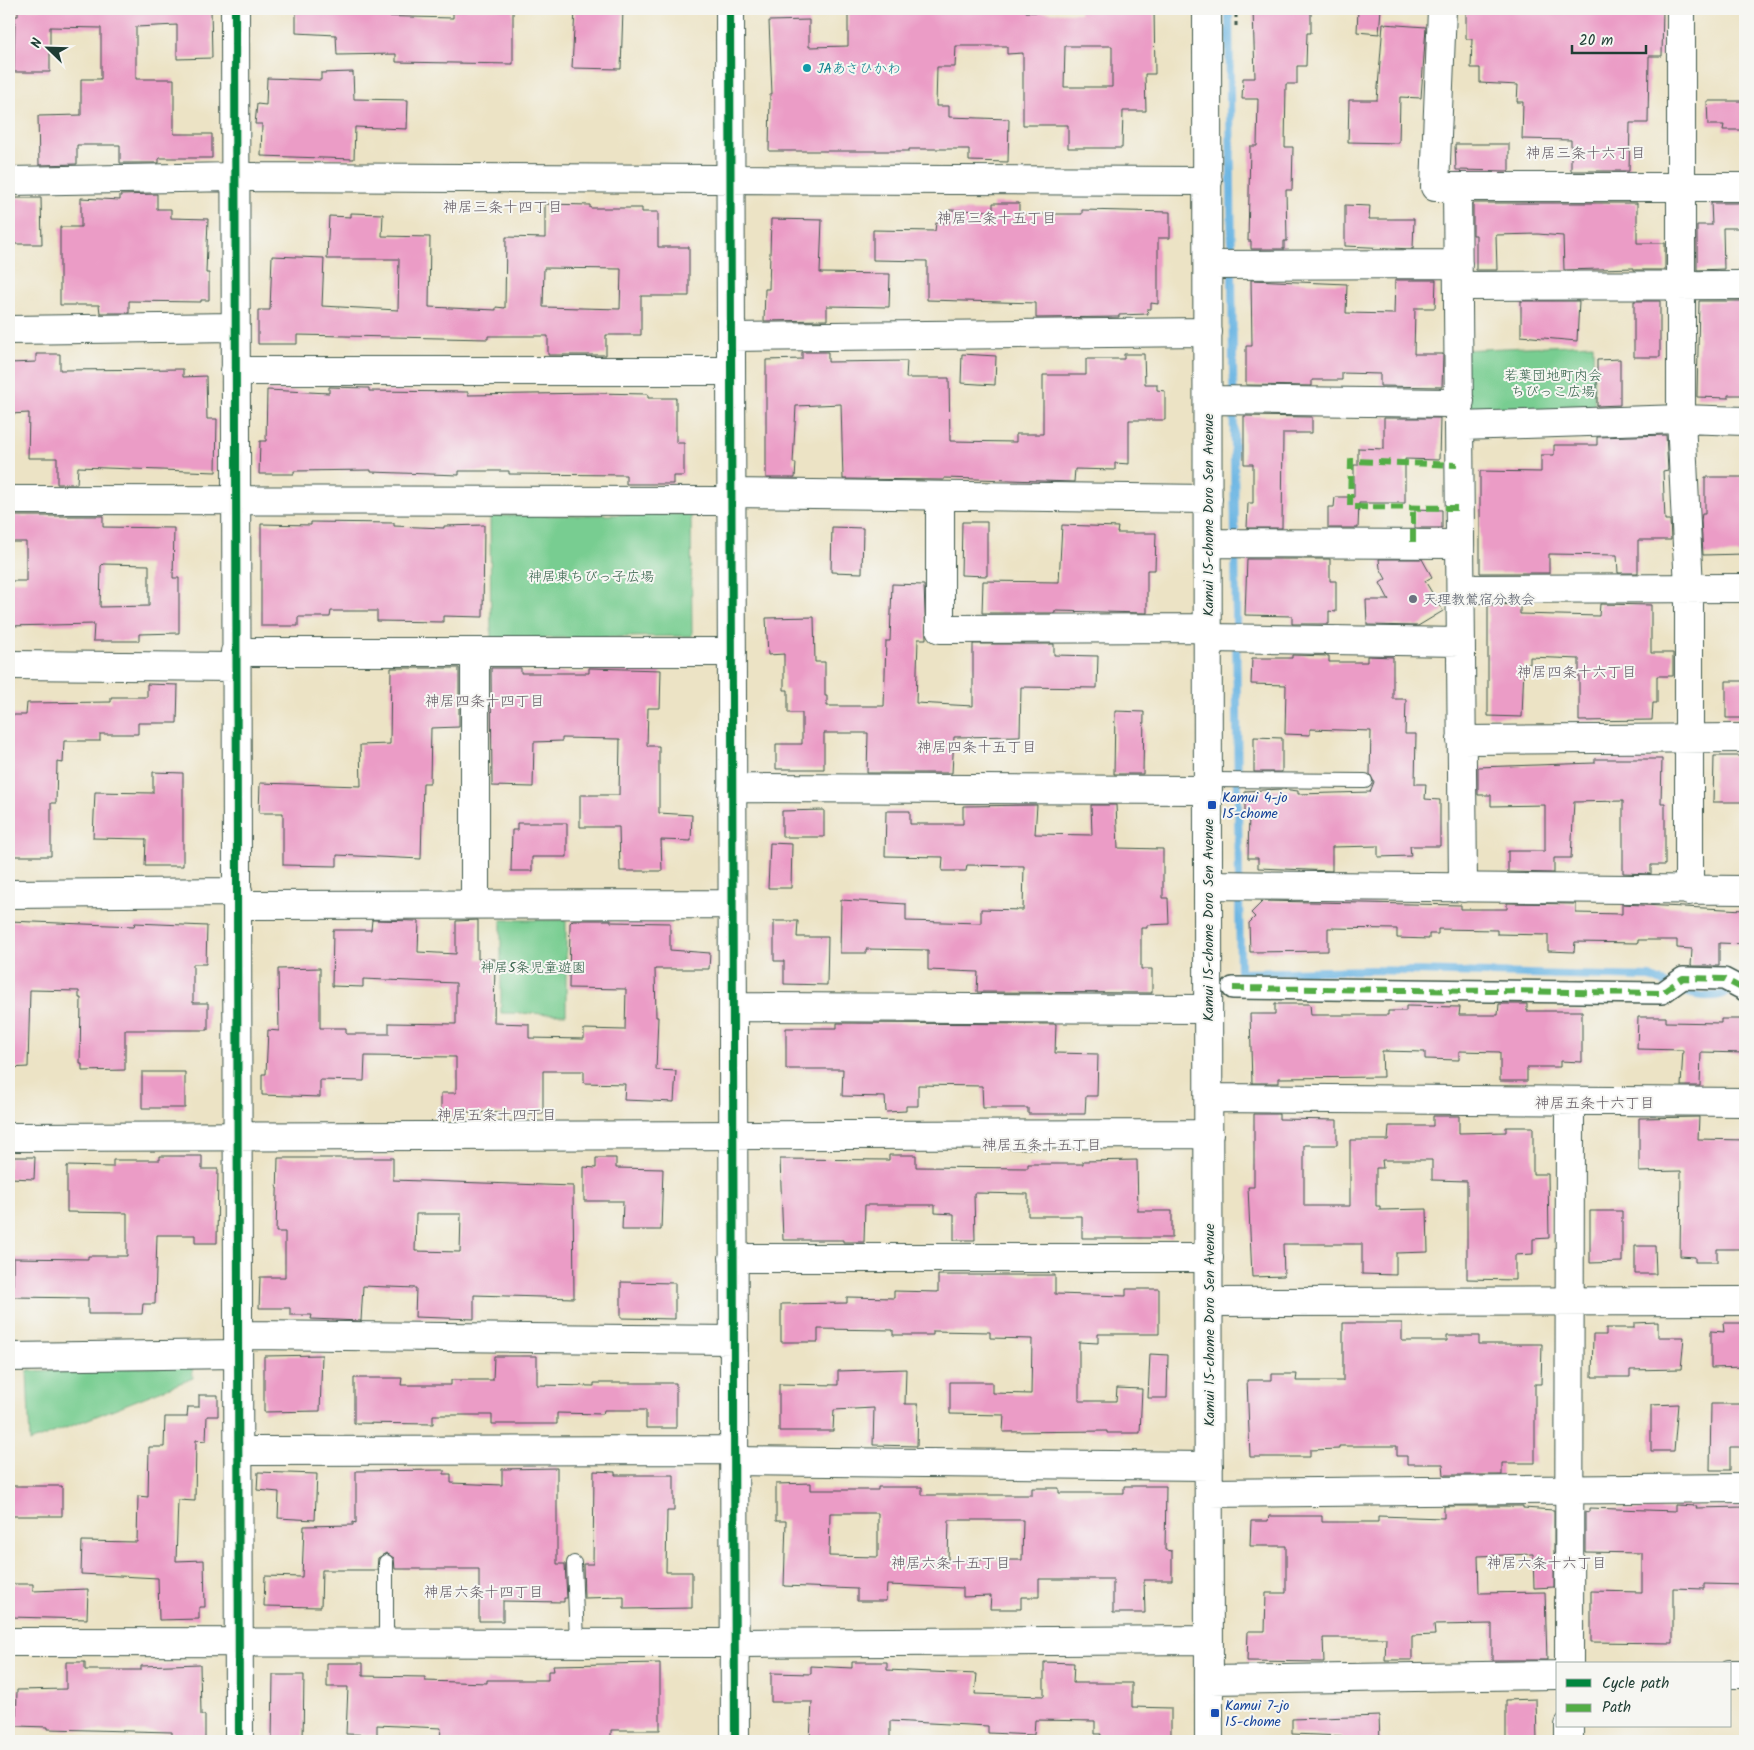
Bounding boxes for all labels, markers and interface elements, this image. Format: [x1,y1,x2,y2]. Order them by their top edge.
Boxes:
north arrow [22,22,72,72]
scale bar [1572,22,1645,54]
text: 20 m [1579,29,1613,53]
text: N [25,35,49,52]
place label: JAあさひかわ [817,58,901,80]
marker: JAあさひかわ [801,62,813,74]
district label: 神居三条十六丁目 [1526,142,1646,166]
district label: 神居三条十四丁目 [443,196,563,220]
district label: 神居三条十五丁目 [937,207,1057,231]
park label: 若葉団地町内会 ちびっこ広場 [1504,365,1602,403]
street label: Kamui 15-chome Doro Sen Avenue [1198,413,1220,617]
park label: 神居東ちびっ子広場 [528,566,654,588]
place label: 天理教鶯宿分教会 [1423,589,1535,611]
marker: 天理教鶯宿分教会 [1407,593,1419,605]
district label: 神居四条十六丁目 [1517,661,1637,685]
district label: 神居四条十四丁目 [425,690,545,714]
district label: 神居四条十五丁目 [917,736,1037,760]
place label: Kamui 4-jo 15-chome [1222,787,1288,825]
marker: Kamui 4-jo 15-chome [1206,799,1218,811]
street label: Kamui 15-chome Doro Sen Avenue [1198,818,1220,1022]
park label: 神居5条児童遊園 [480,957,586,979]
district label: 神居五条十六丁目 [1535,1092,1655,1116]
district label: 神居五条十四丁目 [437,1104,557,1128]
district label: 神居五条十五丁目 [982,1134,1102,1158]
street label: Kamui 15-chome Doro Sen Avenue [1199,1223,1221,1427]
district label: 神居六条十五丁目 [891,1552,1011,1576]
district label: 神居六条十六丁目 [1487,1552,1607,1576]
district label: 神居六条十四丁目 [424,1581,544,1605]
legend [1556,1662,1732,1728]
text: Cycle path [1602,1672,1669,1696]
place label: Kamui 7-jo 15-chome [1225,1695,1289,1733]
text: Path [1602,1696,1631,1720]
marker: Kamui 7-jo 15-chome [1209,1707,1221,1719]

